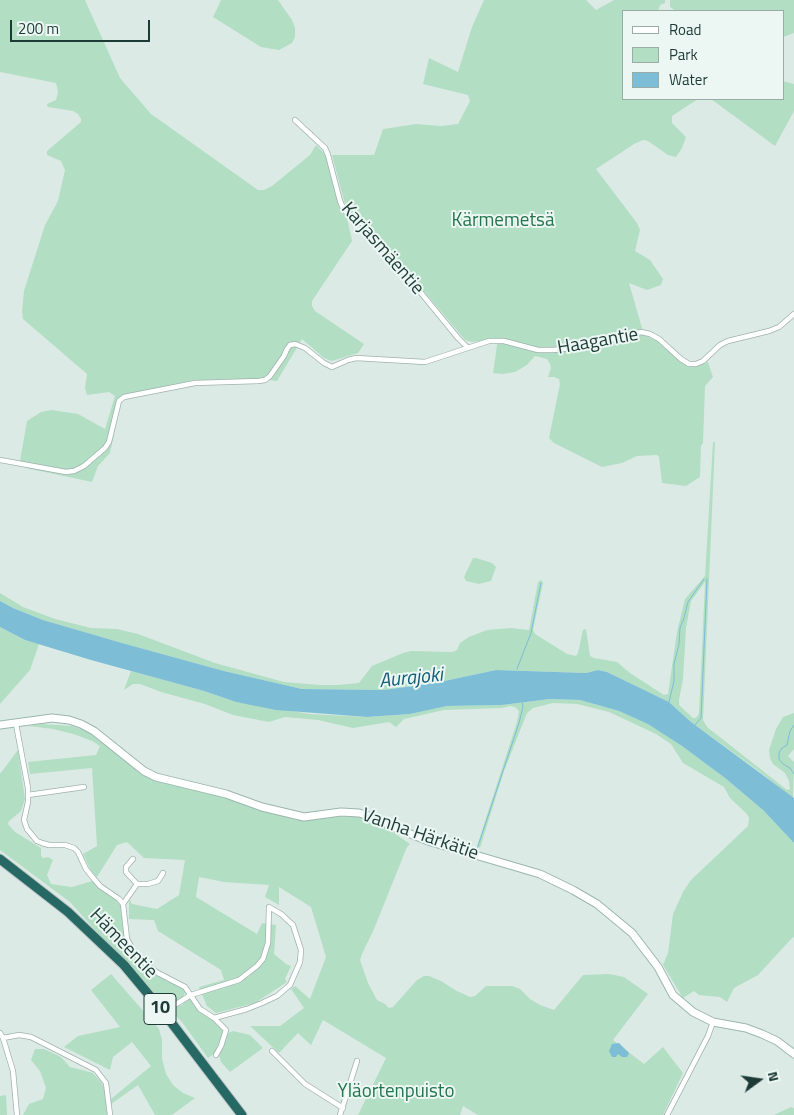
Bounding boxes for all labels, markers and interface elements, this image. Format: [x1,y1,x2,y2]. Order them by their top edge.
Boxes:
scale bar [12,10,152,42]
legend [622,10,784,100]
text: 200 m [18,17,59,40]
text: Road [669,18,701,41]
text: Park [669,43,698,66]
text: Water [669,68,708,91]
street label: Karjasmäentie [336,198,428,300]
park label: Kärmemetsä [452,210,554,232]
street label: Haagantie [556,324,640,360]
water label: Aurajoki [378,664,444,694]
street label: Vanha Härkätie [359,804,481,866]
street label: Hämeentie [84,904,162,984]
road number: 10 [144,994,176,1024]
north arrow [734,1055,784,1105]
text: N [763,1069,785,1083]
park label: Yläortenpuisto [337,1081,455,1103]

